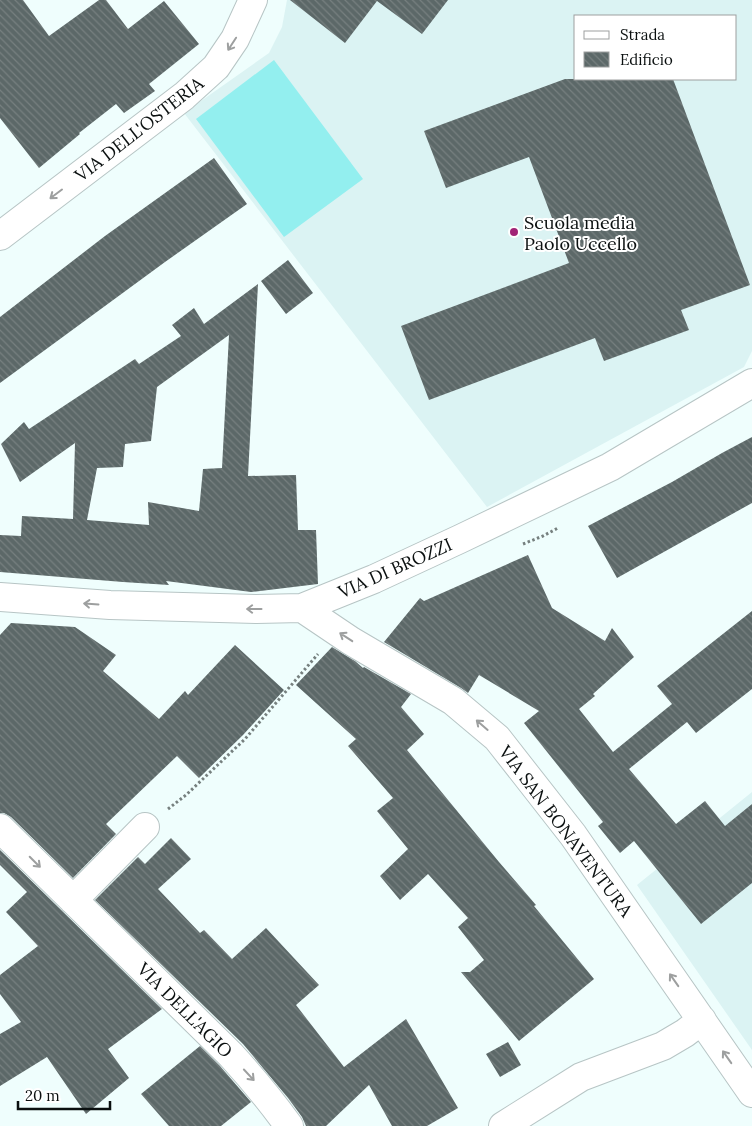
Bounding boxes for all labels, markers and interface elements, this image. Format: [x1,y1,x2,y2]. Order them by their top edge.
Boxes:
legend [574,15,737,80]
text: Strada [620,25,665,44]
one-way arrow [226,36,236,50]
text: Edificio [620,50,673,69]
street label: VIA DELL'OSTERIA [69,71,209,187]
one-way arrow [49,189,63,199]
place label: Scuola media Paolo Uccello [524,211,637,255]
marker: Scuola media Paolo Uccello [508,226,520,238]
street label: VIA DI BROZZI [333,533,456,604]
one-way arrow [84,599,100,608]
one-way arrow [246,604,262,614]
one-way arrow [339,632,353,642]
one-way arrow [475,719,488,731]
street label: VIA SAN BONAVENTURA [493,740,638,922]
one-way arrow [28,856,41,868]
street label: VIA DELL'AGIO [132,957,237,1062]
one-way arrow [669,973,679,987]
one-way arrow [721,1050,732,1064]
one-way arrow [243,1069,255,1082]
scale bar [18,1078,110,1110]
text: 20 m [25,1086,60,1105]

